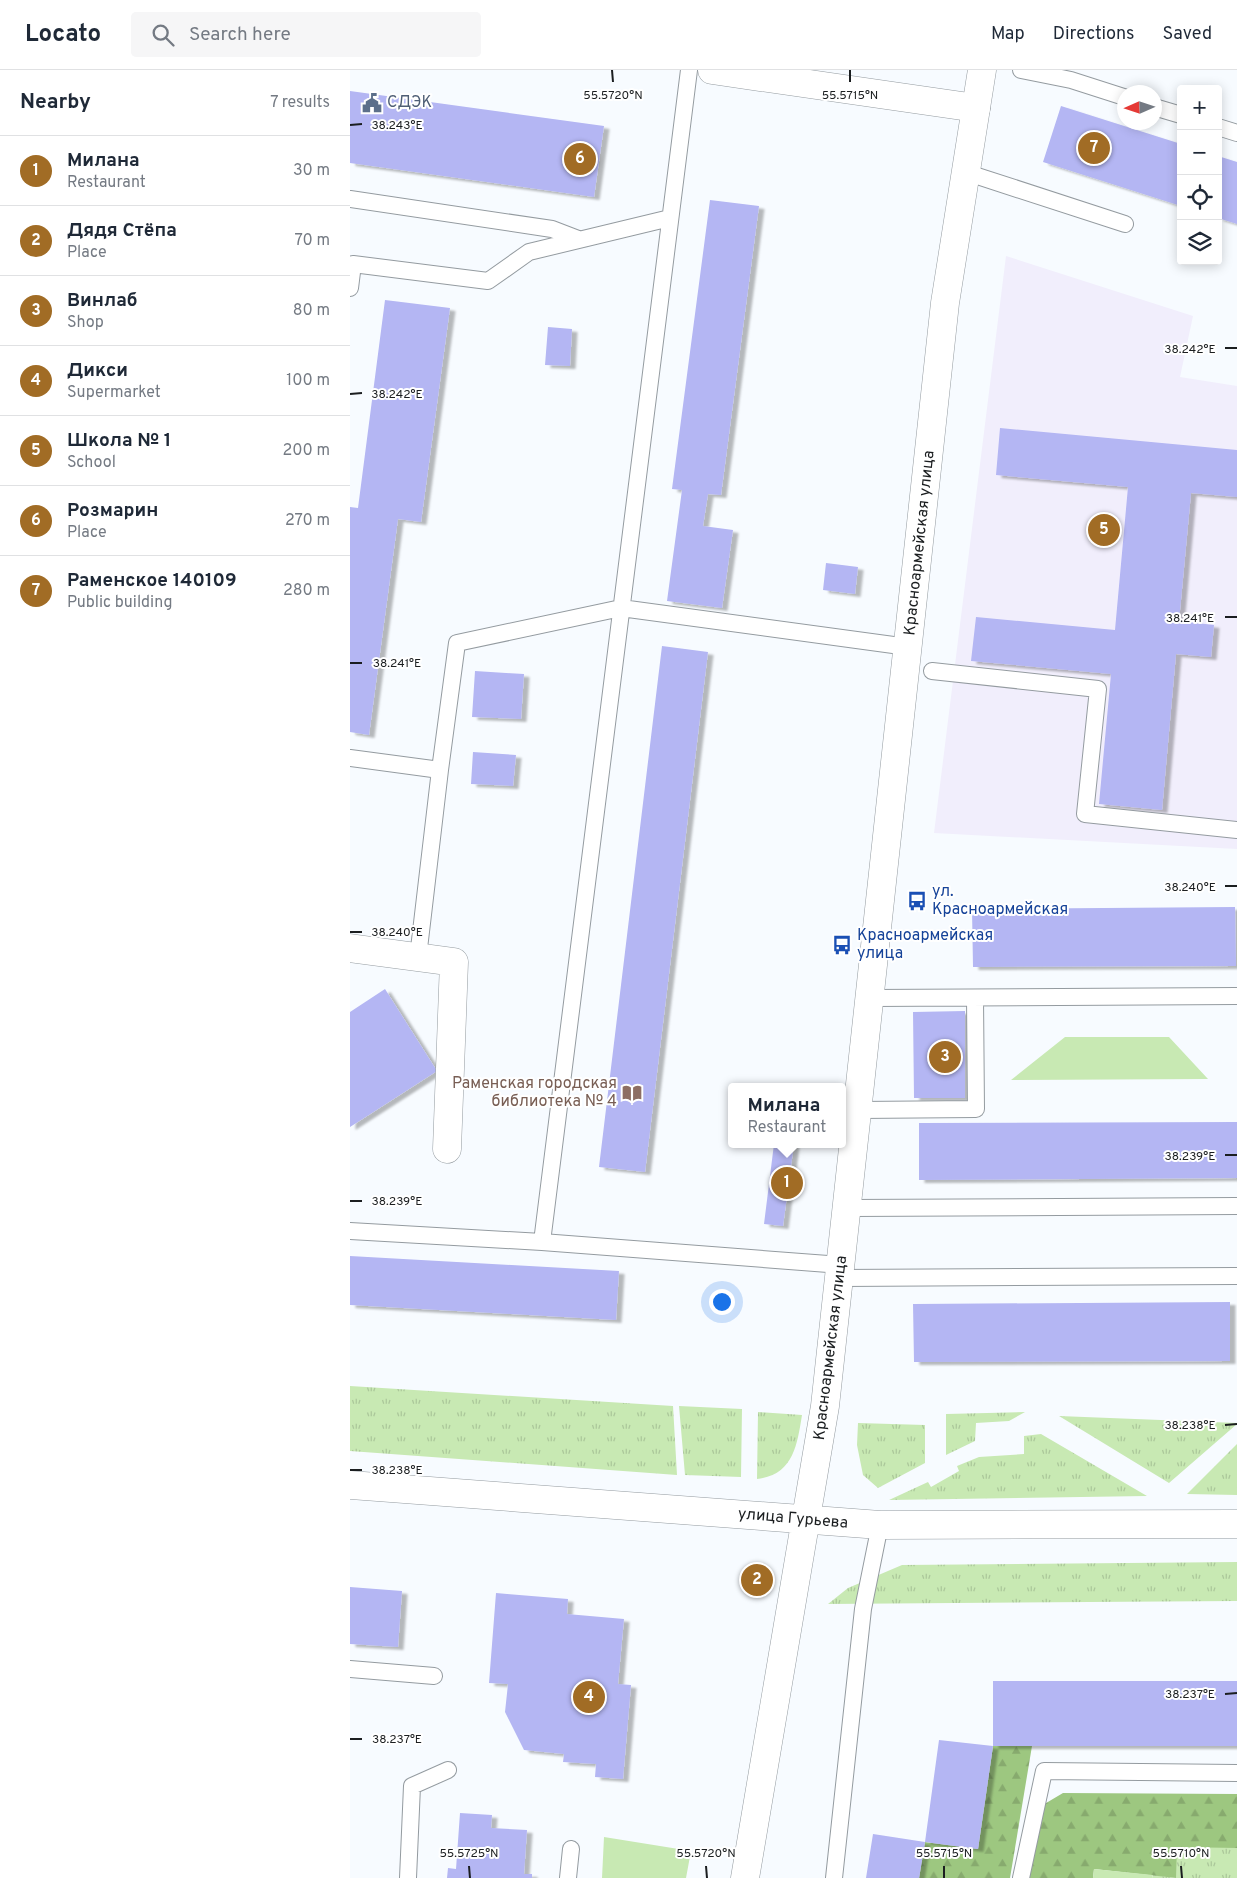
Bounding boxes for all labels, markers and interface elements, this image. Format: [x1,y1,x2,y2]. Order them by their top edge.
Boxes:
search box [131,12,481,57]
text: Locato [25,20,101,50]
icon: search [149,21,177,49]
text: Search here [189,23,291,47]
text: Map [991,23,1025,46]
text: Directions [1053,23,1135,46]
text: Saved [1163,23,1212,46]
north arrow [1117,85,1162,130]
map controls [1177,85,1222,265]
button: + [1177,85,1222,130]
text: 55.5720°N [583,88,643,104]
text: 55.5715°N [822,88,878,104]
text: Nearby [20,89,91,116]
public building icon: СДЭК [361,92,383,114]
text: 7 results [270,93,330,113]
place label: СДЭК [387,93,432,113]
text: 38.243°E [371,118,423,134]
pin: 7 [1078,129,1110,167]
button: − [1177,130,1222,175]
pin: 6 [564,140,596,178]
text: Милана [67,149,140,173]
text: 1 [33,161,39,181]
text: 30 m [293,161,330,181]
text: Restaurant [67,173,146,193]
button: locate [1177,175,1222,220]
text: Дядя Стёпа [67,219,177,243]
button: layers [1177,220,1222,265]
text: 2 [31,231,41,251]
text: 70 m [295,231,330,251]
text: Place [67,243,107,263]
text: Винлаб [67,289,138,313]
text: 3 [31,301,41,321]
text: 80 m [293,301,330,321]
text: Shop [67,313,104,333]
text: 38.242°E [1164,342,1216,358]
text: Дикси [67,359,128,383]
text: 4 [31,371,41,391]
text: 100 m [286,371,330,391]
text: Supermarket [67,383,161,403]
text: 38.242°E [371,387,423,403]
text: Школа № 1 [67,429,171,453]
text: 5 [31,441,41,461]
text: 200 m [282,441,330,461]
street label: Красноармейская улица [900,449,940,637]
text: School [67,453,116,473]
text: Розмарин [67,499,158,523]
text: 6 [31,511,41,531]
text: 270 m [285,511,330,531]
pin: 5 [1088,511,1120,549]
text: Place [67,523,107,543]
text: Раменское 140109 [67,569,237,593]
text: 7 [32,581,40,601]
text: 280 m [283,581,330,601]
text: Public building [67,593,172,613]
text: 38.241°E [1166,611,1214,627]
text: 38.241°E [373,656,421,672]
text: 38.240°E [1164,880,1216,896]
place label: ул. Красноармейская [932,882,1068,920]
bus stop icon: ул. Красноармейская [906,890,928,912]
text: 38.240°E [371,925,423,941]
place label: Красноармейская улица [857,926,993,964]
bus stop icon: Красноармейская улица [831,934,853,956]
pin: 3 [929,1038,961,1076]
place label: Раменская городская библиотека № 4 [452,1074,617,1112]
library icon: Раменская городская библиотека № 4 [621,1082,643,1104]
popup [728,1083,846,1148]
text: Милана [748,1094,820,1118]
text: Restaurant [748,1118,826,1138]
text: 38.239°E [1165,1149,1215,1165]
pin: 1 [771,1164,803,1202]
text: 38.239°E [372,1194,422,1210]
street label: Красноармейская улица [810,1254,852,1442]
your location [709,1289,735,1315]
text: 38.238°E [1164,1418,1216,1434]
text: 38.238°E [371,1463,423,1479]
street label: улица Гурьева [737,1504,849,1534]
pin: 2 [741,1561,773,1599]
pin: 4 [573,1678,605,1716]
text: 38.237°E [1165,1687,1215,1703]
text: 38.237°E [372,1732,422,1748]
text: 55.5725°N [439,1846,499,1862]
text: 55.5720°N [676,1846,736,1862]
text: 55.5715°N [916,1846,972,1862]
text: 55.5710°N [1153,1846,1210,1862]

